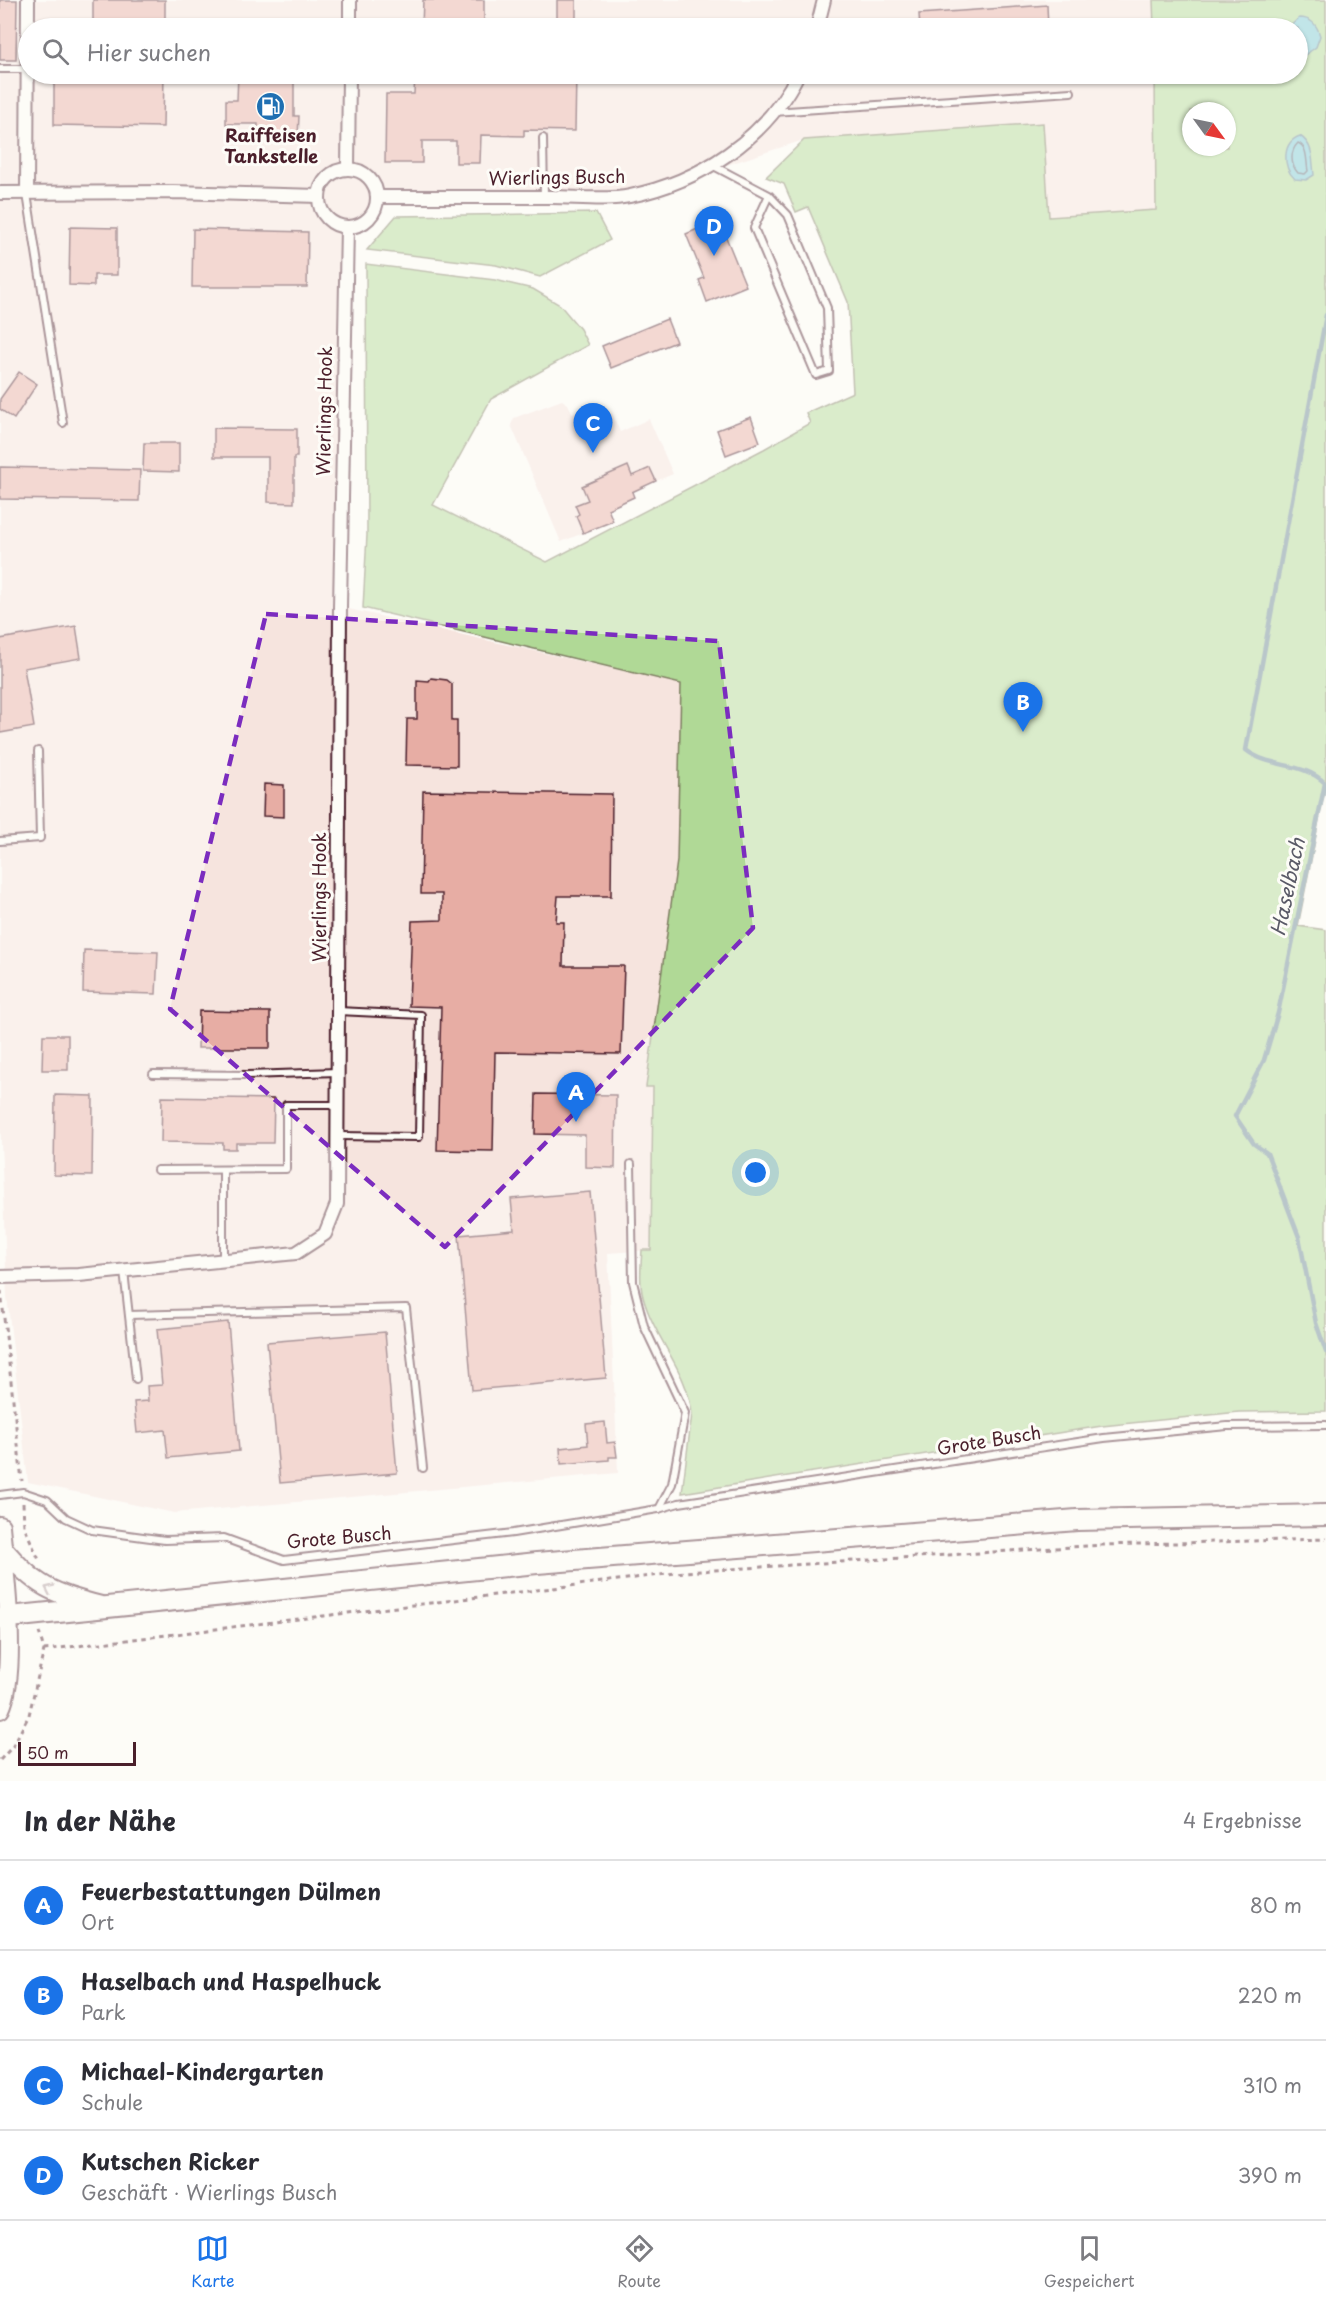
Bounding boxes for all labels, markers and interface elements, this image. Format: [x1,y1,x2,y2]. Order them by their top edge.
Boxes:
search box [18,18,1308,84]
icon: search [39,35,72,68]
text: Hier suchen [87,35,211,68]
fuel station icon: Raiffeisen Tankstelle [255,91,287,123]
north arrow [1182,102,1236,156]
place label: Raiffeisen Tankstelle [224,121,318,169]
street label: Wierlings Busch [488,162,626,191]
pin: D [694,206,734,256]
street label: Wierlings Hook [309,346,338,476]
pin: C [574,404,612,453]
pin: B [1004,682,1042,732]
street label: Wierlings Hook [305,832,332,962]
water label: Haselbach [1262,835,1312,938]
pin: A [556,1072,596,1122]
your location [741,1158,770,1187]
street label: Grote Busch [935,1418,1043,1461]
street label: Grote Busch [285,1518,392,1555]
one-way arrow [45,1585,56,1597]
scale bar [18,1739,136,1766]
text: 50 m [27,1740,68,1764]
text: In der Nähe [24,1801,176,1840]
text: 4 Ergebnisse [1183,1805,1302,1835]
text: Feuerbestattungen Dülmen [81,1874,381,1907]
text: A [36,1890,51,1920]
text: 80 m [1250,1890,1302,1920]
text: Ort [81,1907,114,1937]
text: Haselbach und Haspelhuck [81,1964,381,1997]
text: B [37,1980,50,2010]
text: 220 m [1238,1980,1302,2010]
text: Park [81,1997,126,2027]
text: Michael-Kindergarten [81,2054,324,2087]
text: C [36,2070,51,2100]
text: 310 m [1242,2070,1302,2100]
text: Schule [81,2087,143,2117]
text: Kutschen Ricker [81,2144,259,2177]
text: D [36,2160,51,2190]
text: 390 m [1238,2160,1302,2190]
text: Geschäft · Wierlings Busch [81,2177,337,2207]
tab: Karte [191,2232,235,2292]
tab: Route [617,2232,661,2292]
tab: Gespeichert [1044,2232,1135,2292]

